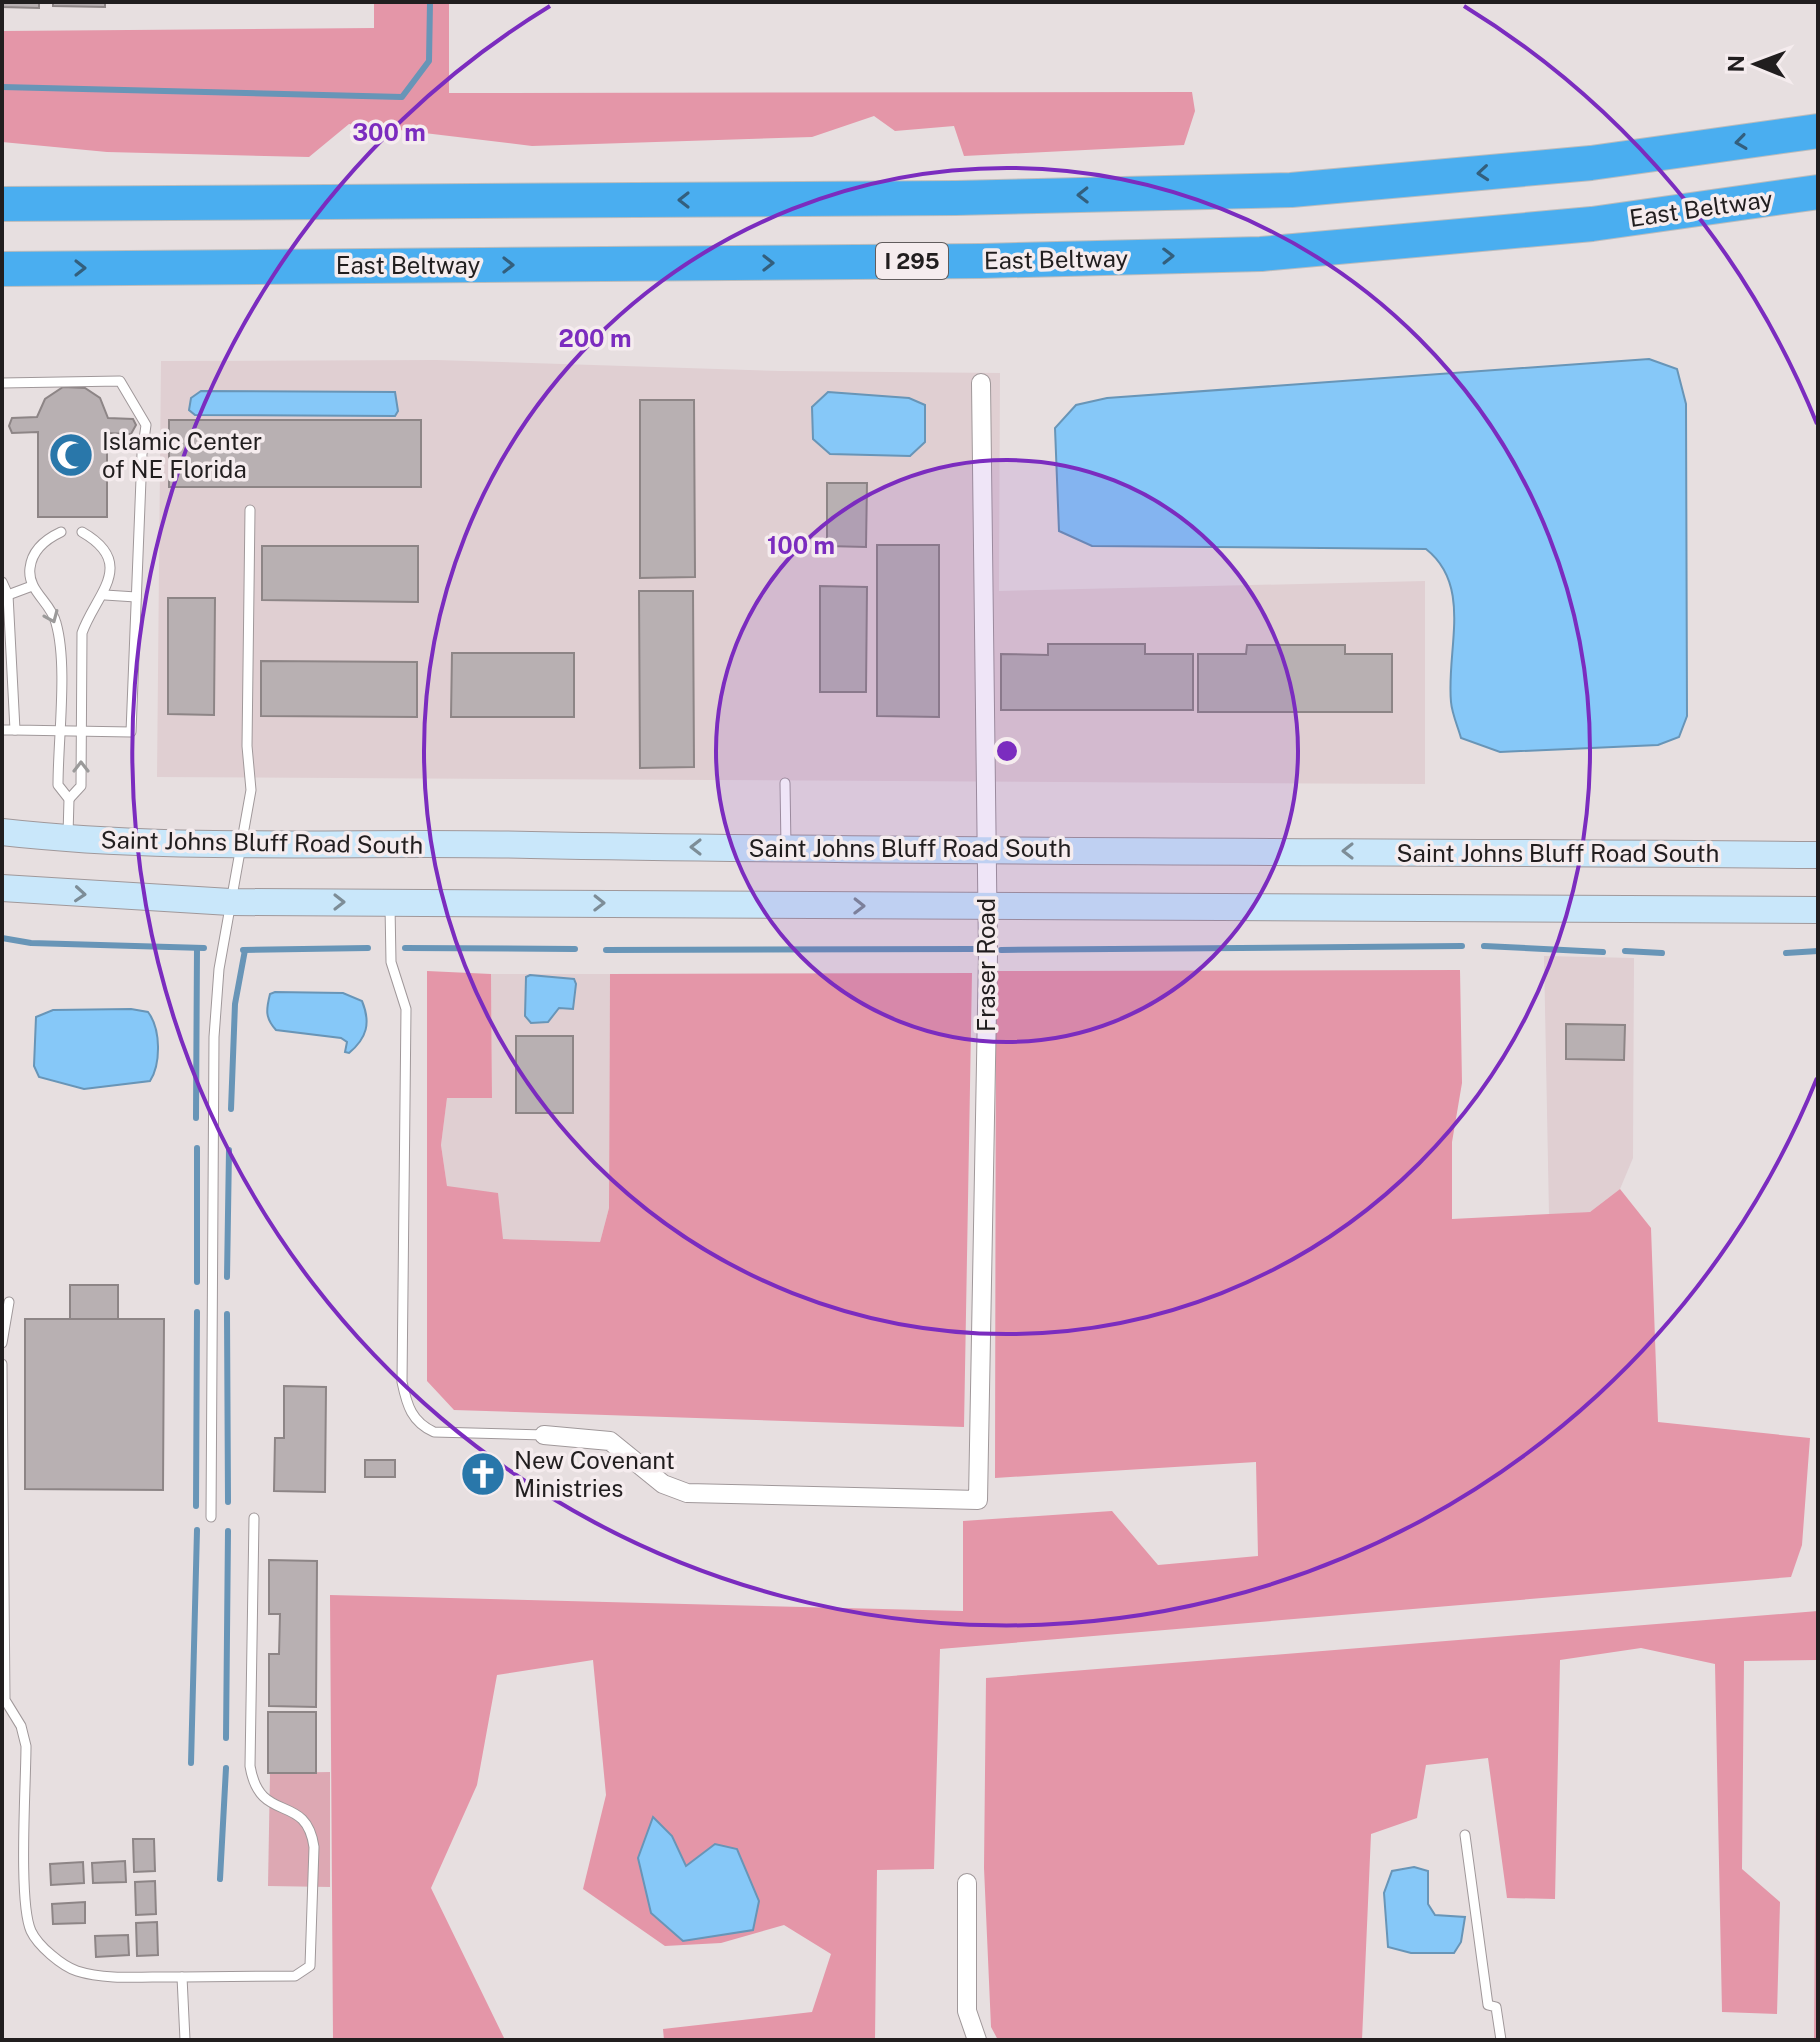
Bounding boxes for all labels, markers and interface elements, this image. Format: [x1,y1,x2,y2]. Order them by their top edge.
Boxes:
north arrow [1716,24,1796,104]
text: N [1723,55,1749,72]
text: 300 m [352,118,426,146]
one-way arrow [1734,133,1748,150]
one-way arrow [1476,164,1489,181]
street label: East Beltway [1627,184,1775,232]
one-way arrow [1077,186,1089,203]
one-way arrow [677,191,690,209]
road number: I 295 [876,243,948,279]
street label: East Beltway [983,244,1129,274]
one-way arrow [1162,248,1175,265]
street label: East Beltway [336,251,480,279]
one-way arrow [762,254,775,272]
one-way arrow [502,256,515,274]
one-way arrow [74,259,87,277]
text: 200 m [558,324,632,352]
place label: Islamic Center of NE Florida [102,427,262,483]
mosque icon: Islamic Center of NE Florida [47,431,95,479]
text: 100 m [767,531,835,559]
one-way arrow [43,609,59,623]
centre of rings [993,737,1021,765]
one-way arrow [72,760,90,773]
street label: Saint Johns Bluff Road South [100,825,424,859]
street label: Saint Johns Bluff Road South [749,834,1071,862]
one-way arrow [689,838,702,856]
street label: Saint Johns Bluff Road South [1397,839,1719,867]
one-way arrow [1341,842,1354,860]
one-way arrow [74,885,87,902]
one-way arrow [333,893,346,911]
one-way arrow [593,895,606,912]
one-way arrow [853,897,866,915]
street label: Fraser Road [972,898,1000,1032]
place label: New Covenant Ministries [514,1446,675,1502]
church icon: New Covenant Ministries [459,1450,507,1498]

